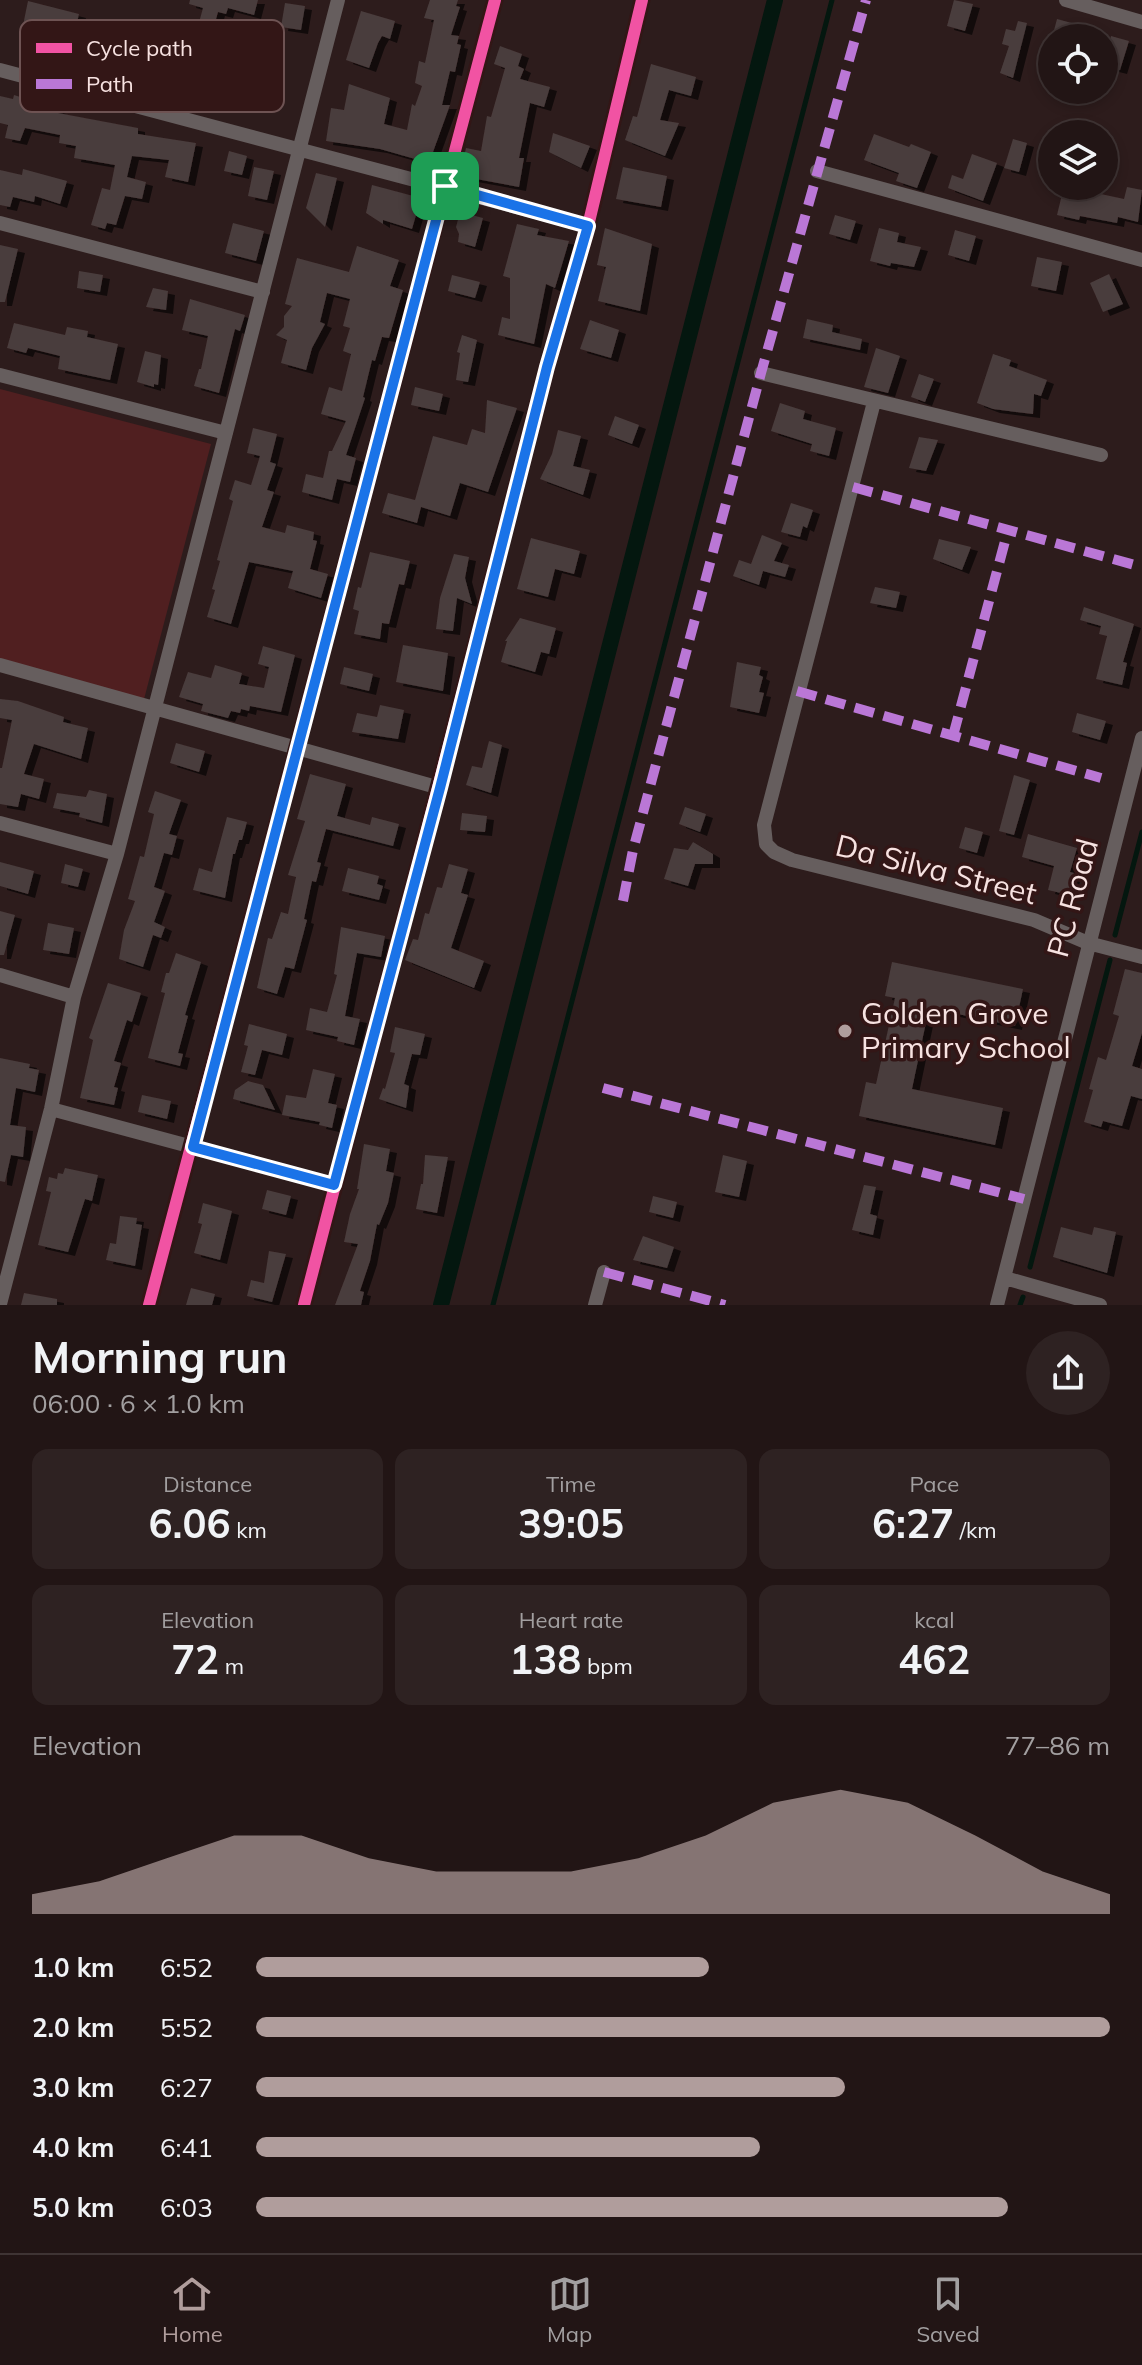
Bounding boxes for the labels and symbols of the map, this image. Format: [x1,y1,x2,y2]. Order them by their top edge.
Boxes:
legend [20,20,284,112]
text: Cycle path [86,34,193,62]
text: Path [86,70,134,98]
pin [411,152,479,220]
street label: Da Silva Street [832,826,1041,912]
street label: PC Road [1038,834,1106,961]
place label: Golden Grove Primary School [861,994,1071,1066]
marker: Golden Grove Primary School [836,1022,854,1040]

